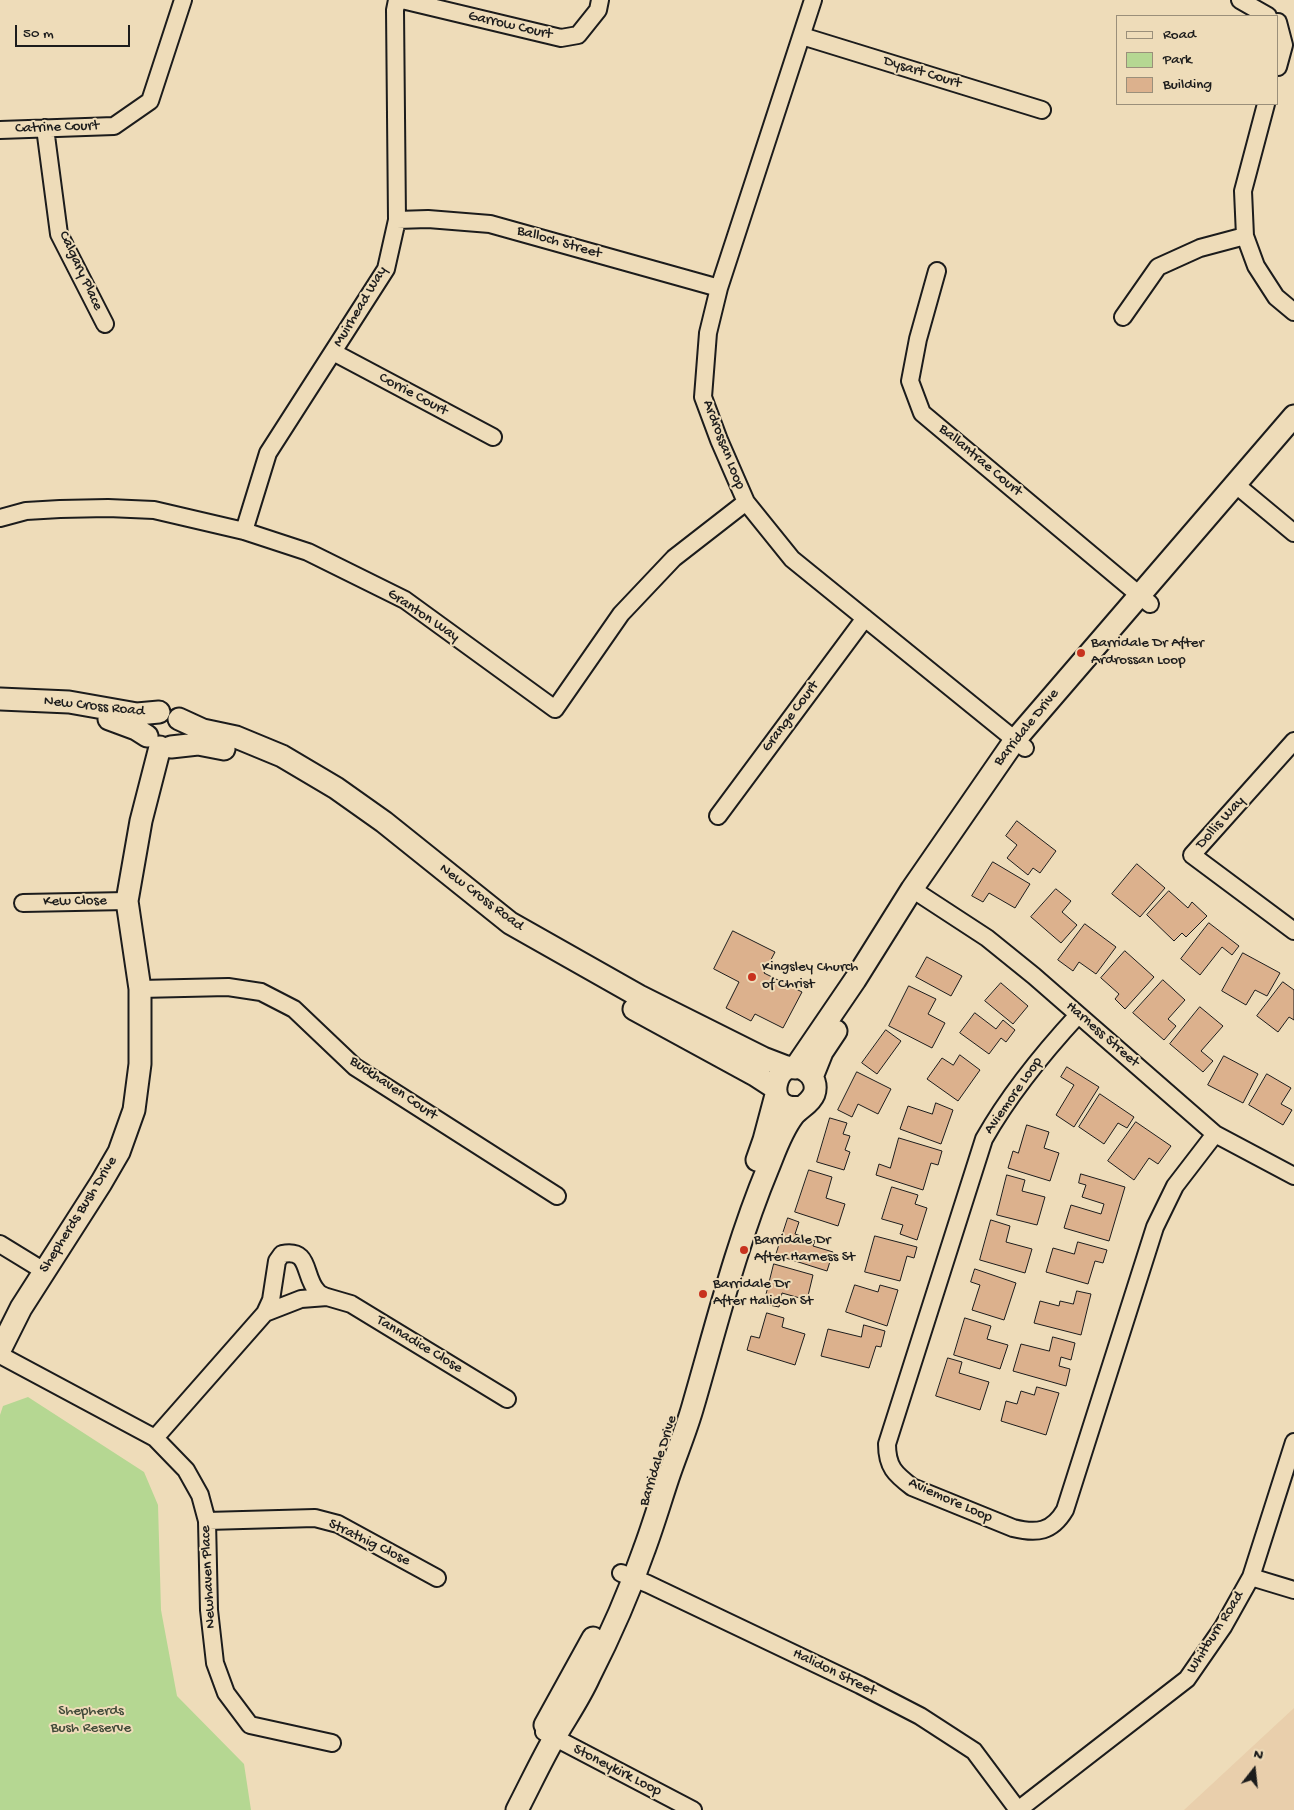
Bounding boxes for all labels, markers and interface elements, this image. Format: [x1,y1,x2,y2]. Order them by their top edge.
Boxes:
street label: Garrow Court [466,8,554,44]
scale bar [18,15,132,47]
legend [1116,15,1279,105]
text: 50 m [23,25,54,43]
text: Road [1163,26,1196,44]
text: Park [1163,51,1192,69]
street label: Dysart Court [881,53,963,93]
text: Building [1163,76,1212,94]
street label: Catrine Court [15,118,99,138]
street label: Balloch Street [515,222,603,264]
street label: Calgary Place [54,228,106,314]
street label: Muirhead Way [330,263,392,351]
street label: Corrie Court [375,369,451,421]
street label: Ardrossan Loop [698,398,748,492]
street label: Ballantrae Court [935,421,1025,501]
street label: Granton Way [383,585,463,647]
place label: Barridale Dr After Ardrossan Loop [1091,635,1204,670]
marker: Barridale Dr After Ardrossan Loop [1075,647,1087,659]
street label: Grange Court [758,678,824,756]
street label: Barridale Drive [990,686,1064,770]
street label: New Cross Road [43,693,145,721]
street label: Dollis Way [1193,793,1249,853]
street label: New Cross Road [435,860,527,936]
street label: Kew Close [43,892,107,912]
place label: Kingsley Church of Christ [762,959,858,994]
marker: Kingsley Church of Christ [746,971,758,983]
street label: Harness Street [1062,998,1142,1072]
street label: Buckhaven Court [346,1053,440,1125]
street label: Aviemore Loop [981,1054,1047,1138]
street label: Shepherds Bush Drive [36,1154,122,1276]
place label: Barridale Dr After Harness St [754,1232,855,1267]
marker: Barridale Dr After Harness St [738,1244,750,1256]
place label: Barridale Dr After Halidon St [713,1276,813,1311]
marker: Barridale Dr After Halidon St [697,1288,709,1300]
street label: Tannadice Close [373,1312,465,1378]
street label: Barridale Drive [636,1413,682,1509]
street label: Aviemore Loop [905,1474,995,1528]
street label: Strathig Close [325,1515,413,1571]
street label: Newhaven Place [197,1525,221,1629]
street label: Whitburn Road [1183,1588,1249,1678]
street label: Halidon Street [789,1645,879,1701]
park label: Shepherds Bush Reserve [51,1703,131,1738]
street label: Stoneykirk Loop [570,1741,664,1801]
north arrow [1229,1745,1279,1795]
text: N [1252,1746,1265,1765]

